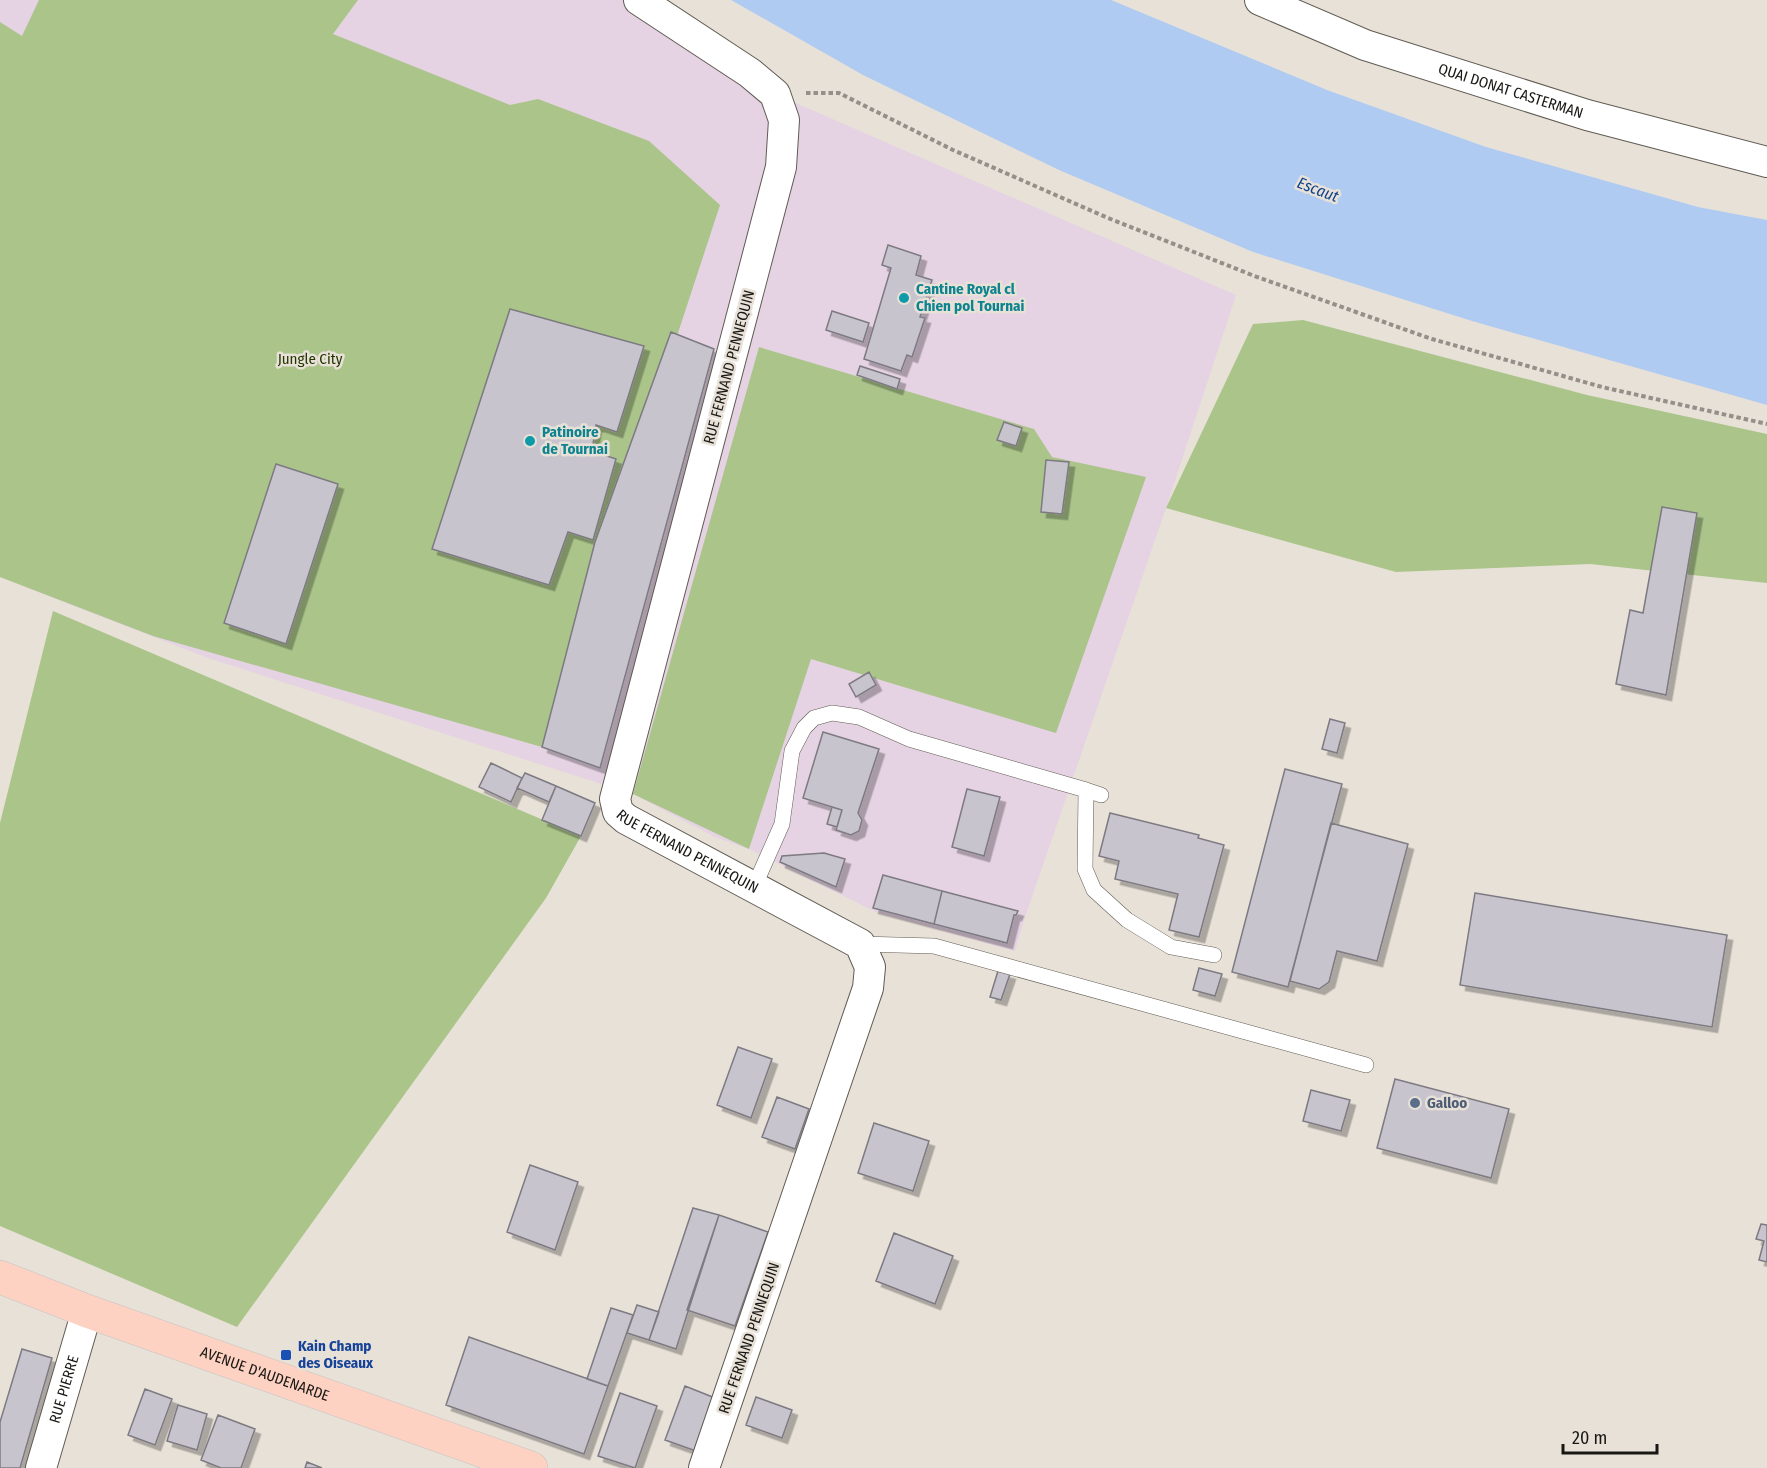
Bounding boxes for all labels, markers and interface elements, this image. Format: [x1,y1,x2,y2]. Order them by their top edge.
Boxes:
street label: QUAI DONAT CASTERMAN [1436,60,1585,122]
water label: Escaut [1295,173,1342,206]
place label: Cantine Royal cl Chien pol Tournai [916,280,1025,315]
street label: RUE FERNAND PENNEQUIN [700,288,758,446]
marker: Cantine Royal cl Chien pol Tournai [897,291,911,305]
park label: Jungle City [278,350,343,368]
place label: Patinoire de Tournai [542,423,608,458]
marker: Patinoire de Tournai [523,434,537,448]
street label: RUE FERNAND PENNEQUIN [613,806,762,897]
place label: Galloo [1427,1094,1467,1112]
marker: Galloo [1408,1096,1422,1110]
street label: RUE FERNAND PENNEQUIN [715,1260,783,1416]
place label: Kain Champ des Oiseaux [298,1337,374,1372]
street label: AVENUE D'AUDENARDE [198,1343,332,1405]
marker: Kain Champ des Oiseaux [279,1348,293,1362]
street label: RUE PIERRE [46,1353,82,1425]
scale bar [1563,1417,1658,1455]
text: 20 m [1572,1427,1607,1449]

